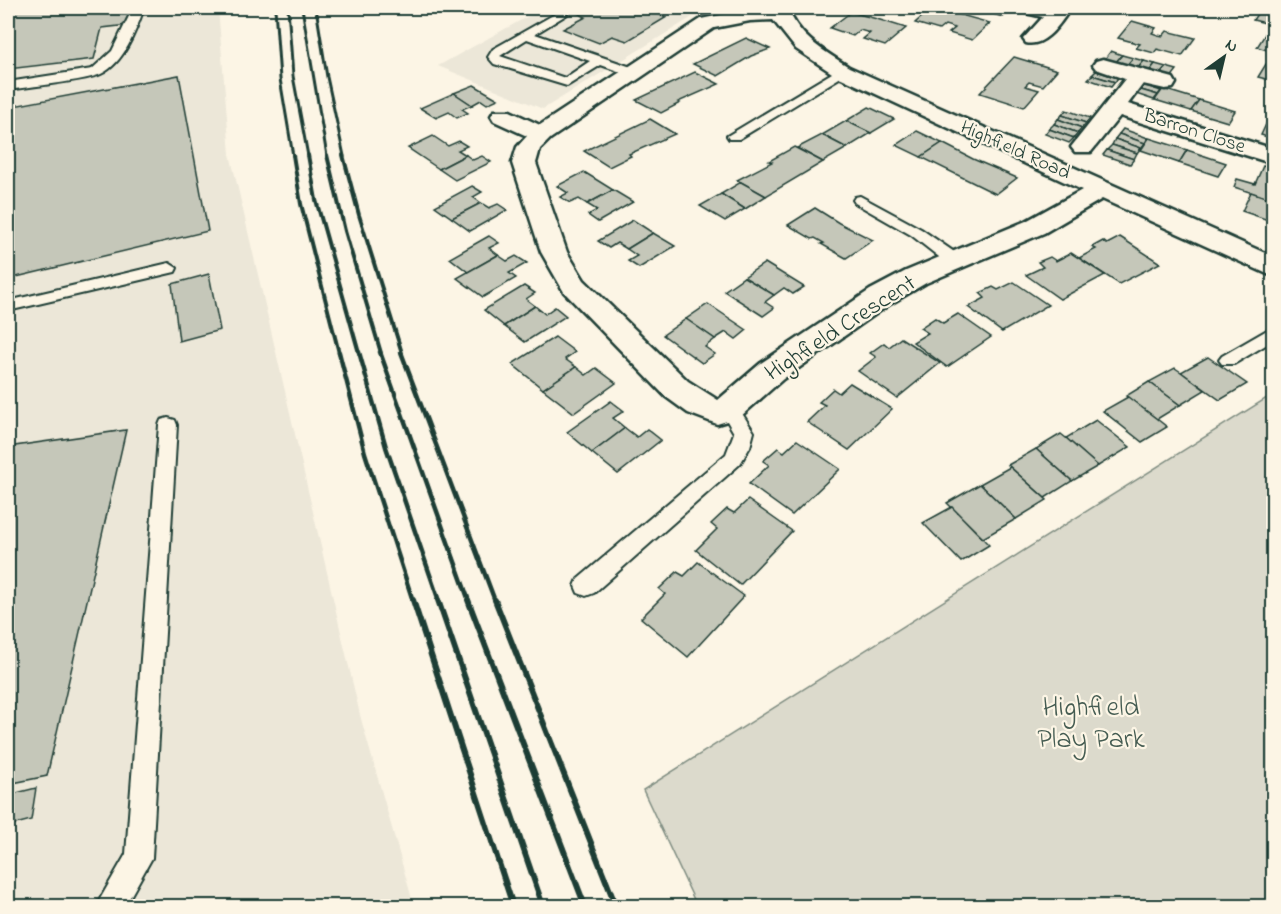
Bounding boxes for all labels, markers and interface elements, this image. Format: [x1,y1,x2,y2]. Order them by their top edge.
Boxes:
north arrow [1194,27,1254,87]
text: N [1220,33,1243,59]
street label: Barron Close [1138,102,1249,162]
street label: Highfield Road [955,114,1075,189]
street label: Highfield Crescent [758,267,924,391]
park label: Highfield Play Park [1037,688,1145,761]

